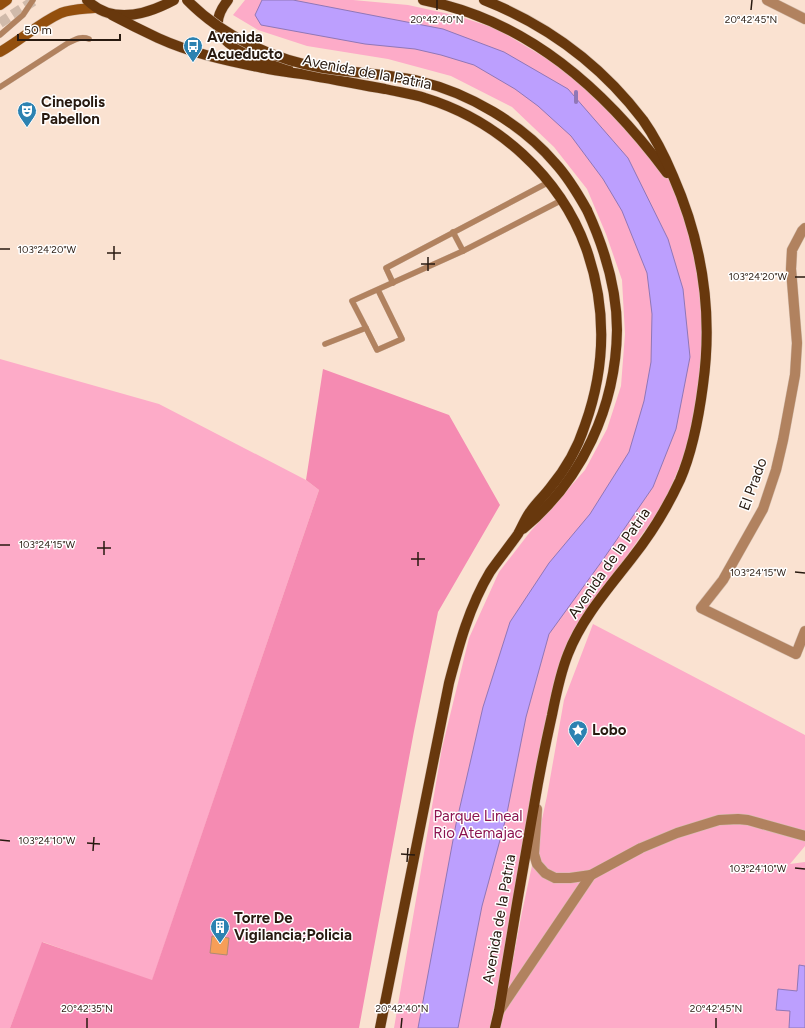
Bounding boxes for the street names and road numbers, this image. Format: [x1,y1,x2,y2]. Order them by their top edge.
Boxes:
street label: Avenida de la Patria [301,51,433,93]
street label: El Prado [735,455,771,513]
street label: Avenida de la Patria [564,504,654,622]
street label: Avenida de la Patria [479,853,519,985]

